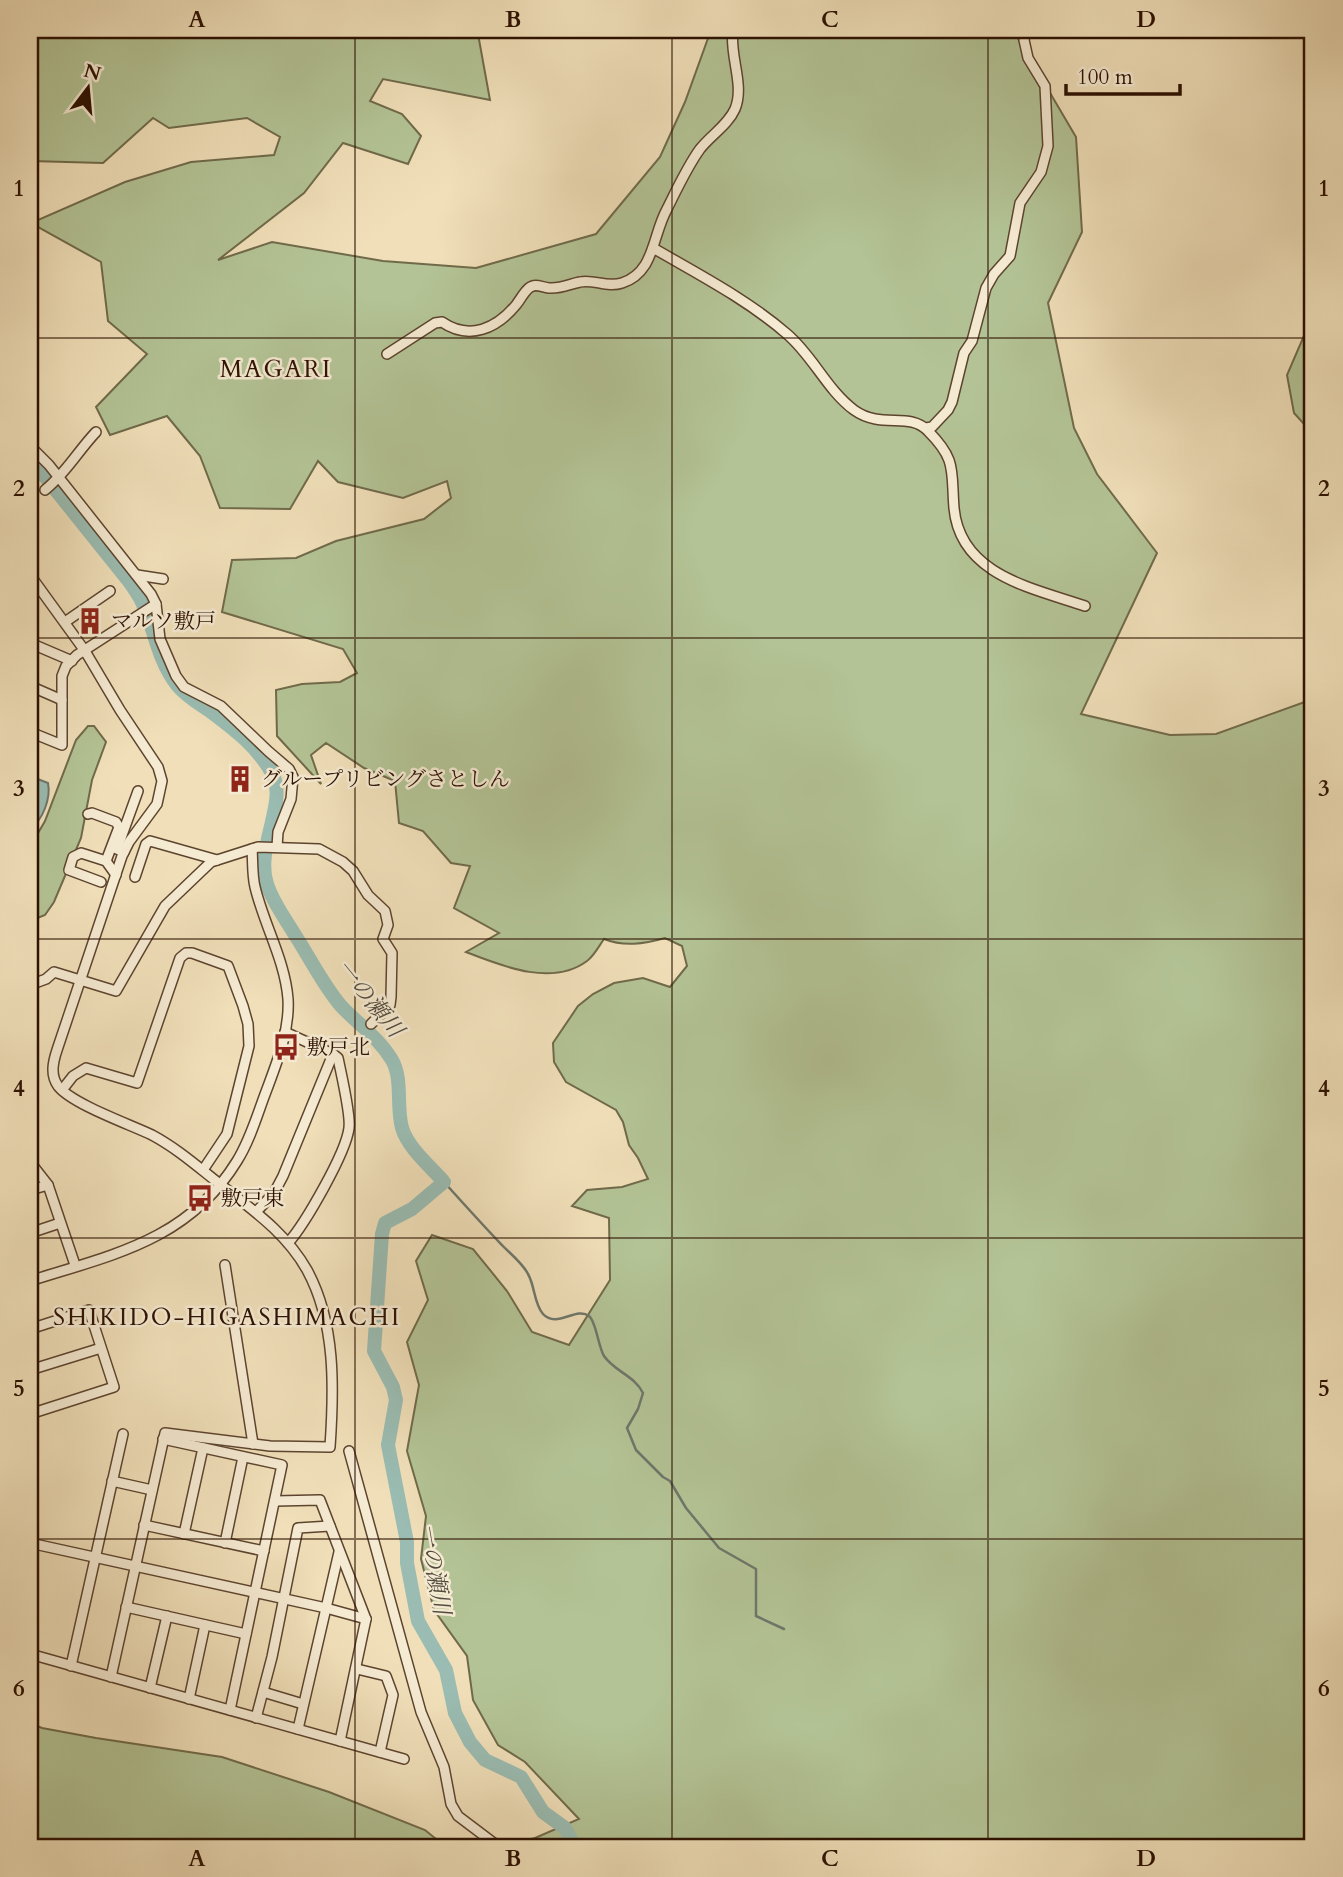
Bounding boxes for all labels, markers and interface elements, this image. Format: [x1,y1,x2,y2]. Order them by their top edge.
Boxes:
text: A [188,4,206,35]
text: B [505,4,521,35]
text: C [821,4,839,35]
text: D [1136,4,1156,35]
north arrow [52,52,122,122]
scale bar [1066,52,1180,96]
text: N [81,58,104,88]
text: 100 m [1077,63,1133,92]
text: 1 [13,173,25,204]
text: 1 [1318,173,1330,204]
district label: MAGARI [220,353,332,386]
text: 2 [13,473,25,504]
text: 2 [1318,473,1330,504]
building icon: マルソ敷戸 [75,606,105,636]
place label: マルソ敷戸 [111,607,216,636]
building icon: グループリビングさとしん [225,764,255,794]
place label: グループリビングさとしん [261,765,510,794]
text: 3 [13,773,25,804]
text: 3 [1318,773,1330,804]
water label: 一の瀬川 [329,953,412,1046]
bus stop icon: 敷戸北 [271,1032,301,1062]
place label: 敷戸北 [307,1033,370,1062]
text: 4 [13,1073,25,1104]
text: 4 [1318,1073,1330,1104]
bus stop icon: 敷戸東 [185,1183,215,1213]
place label: 敷戸東 [221,1184,284,1213]
district label: SHIKIDO-HIGASHIMACHI [53,1301,401,1334]
text: 5 [13,1373,25,1404]
text: 5 [1318,1373,1330,1404]
water label: 一の瀬川 [411,1521,458,1620]
text: 6 [13,1673,25,1704]
text: 6 [1318,1673,1330,1704]
text: A [188,1843,206,1874]
text: B [505,1843,521,1874]
text: C [821,1843,839,1874]
text: D [1136,1843,1156,1874]

